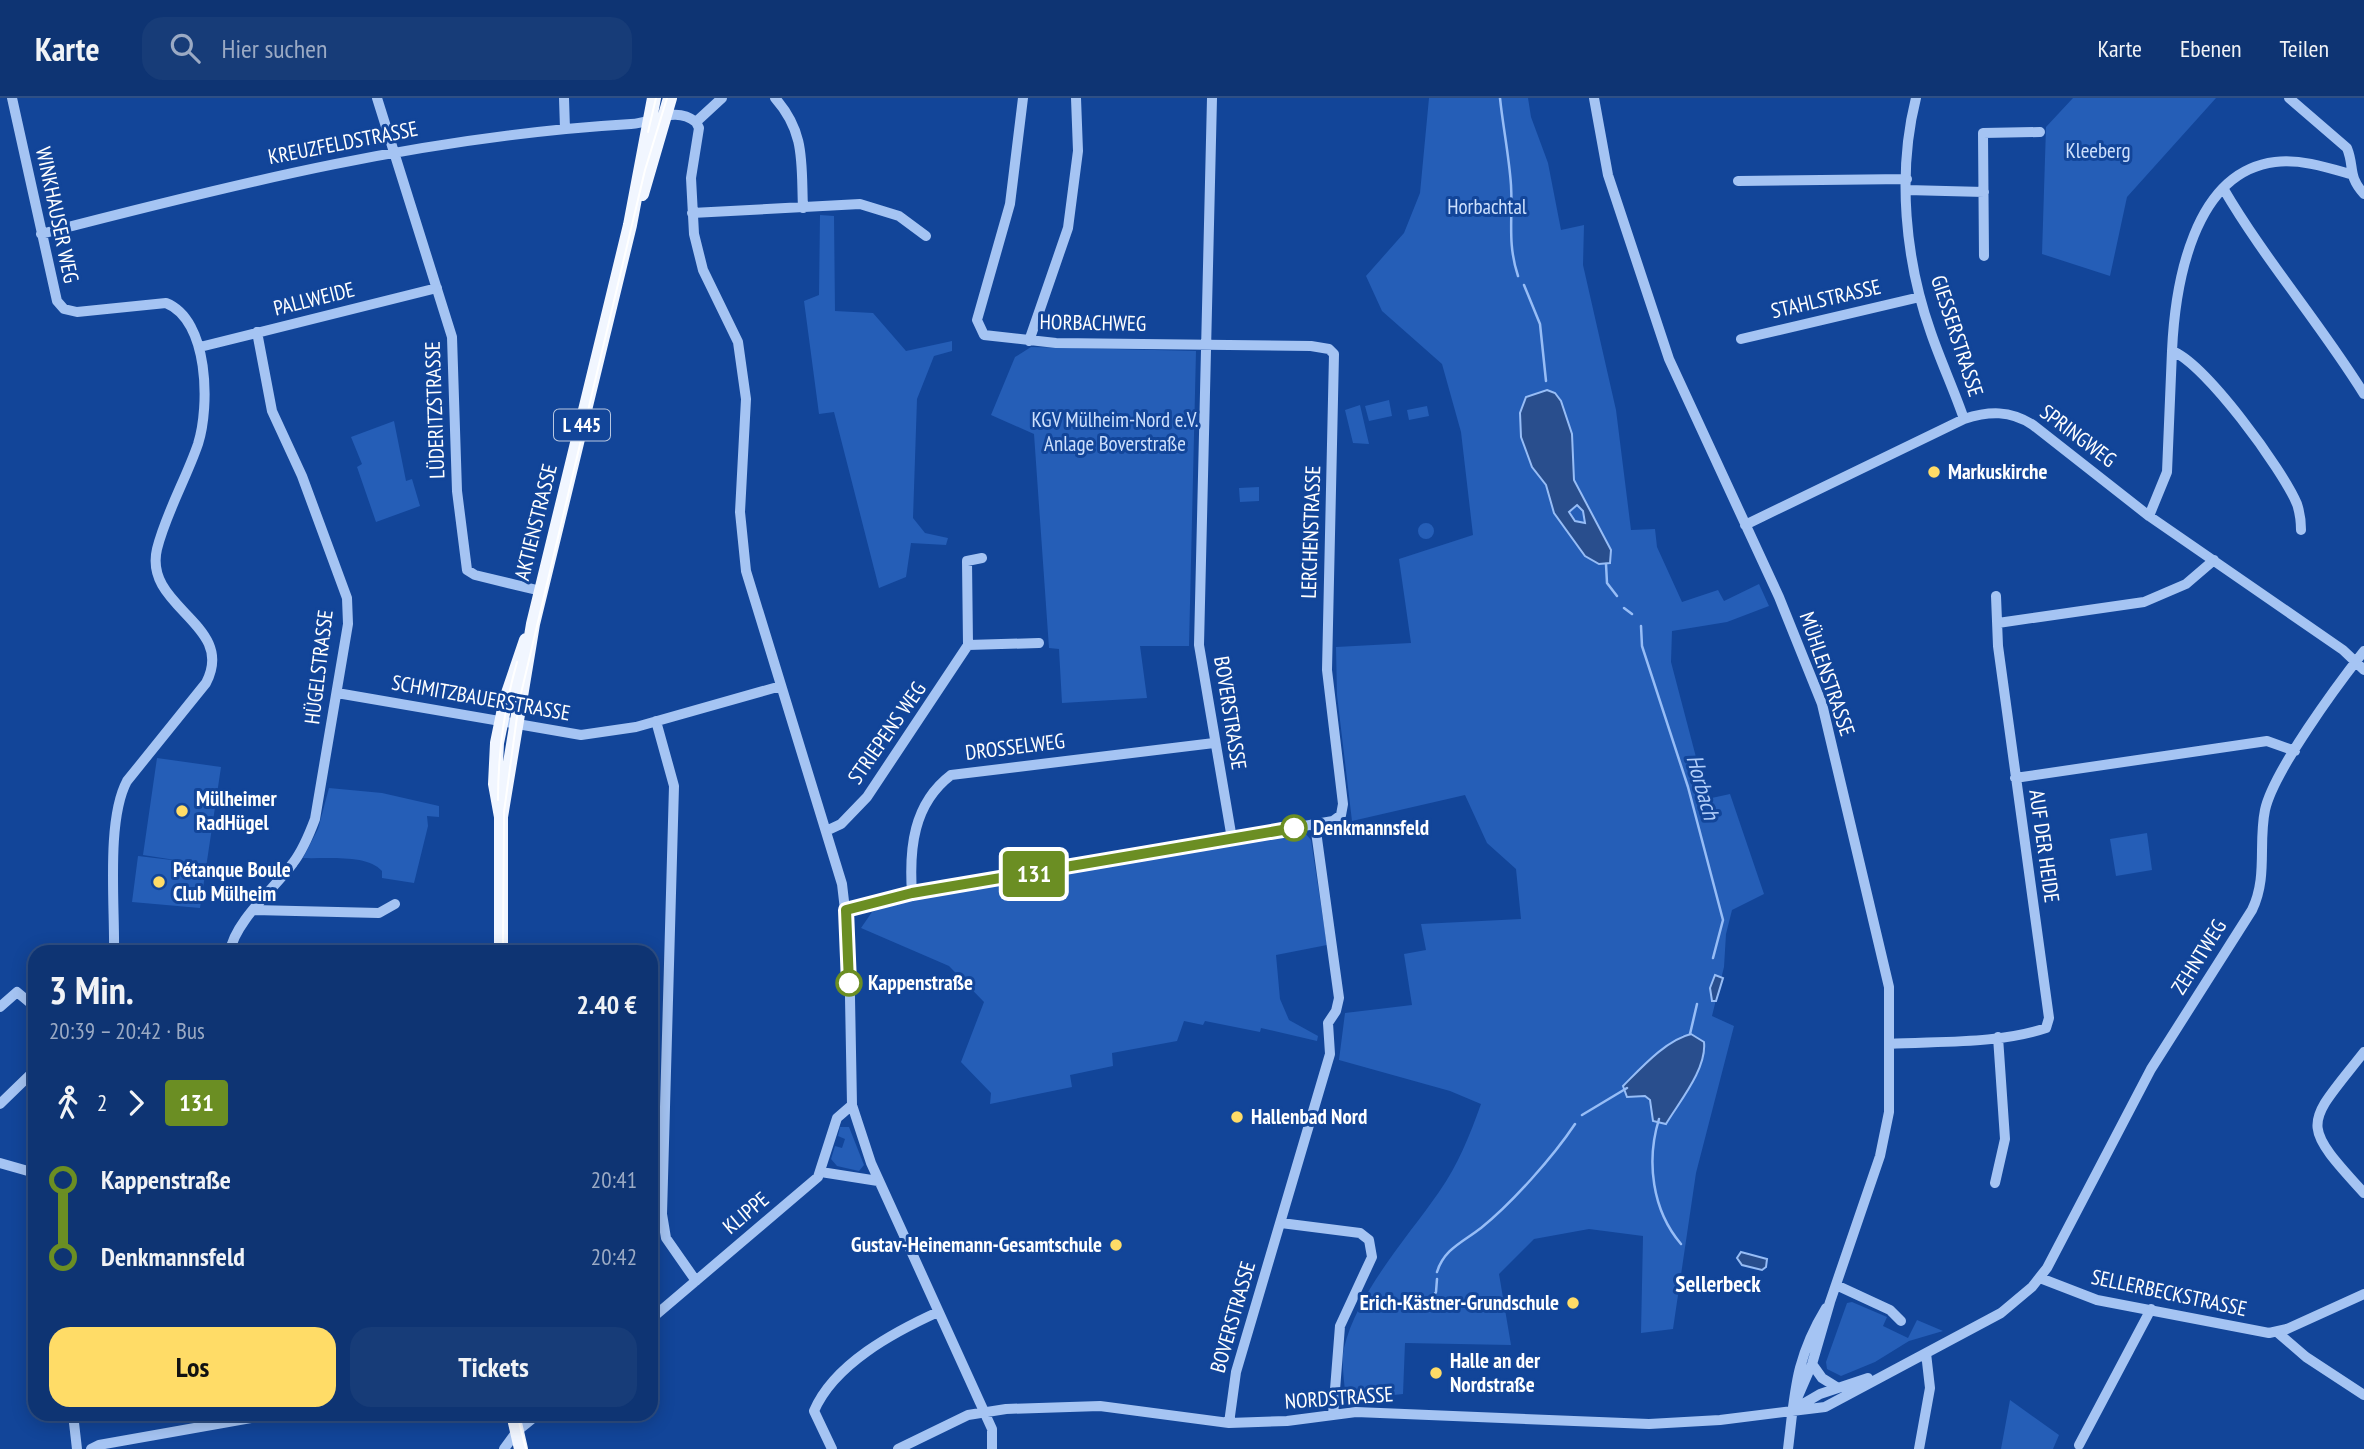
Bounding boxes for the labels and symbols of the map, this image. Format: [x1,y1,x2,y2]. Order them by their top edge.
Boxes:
street label: KREUZFELDSTRASSE [266,115,420,170]
park label: Kleeberg [2065,137,2131,164]
street label: WINKHAUSER WEG [30,144,85,285]
park label: Horbachtal [1447,193,1527,220]
street label: GIESSERSTRASSE [1925,272,1990,400]
street label: STAHLSTRASSE [1768,273,1883,324]
street label: PALLWEIDE [271,275,357,322]
street label: HORBACHWEG [1039,308,1147,337]
street label: LÜDERITZSTRASSE [419,341,450,479]
street label: SPRINGWEG [2035,398,2122,473]
park label: KGV Mülheim-Nord e.V. Anlage Boverstraße [1031,406,1199,457]
road number: L 445 [554,410,610,440]
place label: Markuskirche [1948,458,2047,485]
street label: AKTIENSTRASSE [508,461,563,583]
marker: Markuskirche [1926,464,1942,480]
street label: LERCHENSTRASSE [1295,465,1326,599]
street label: HÜGELSTRASSE [298,608,339,726]
street label: MÜHLENSTRASSE [1794,608,1861,739]
street label: BOVERSTRASSE [1208,654,1253,772]
street label: SCHMITZBAUERSTRASSE [390,669,572,727]
street label: STRIEPENS WEG [841,676,932,789]
street label: DROSSELWEG [964,727,1066,766]
water label: Horbach [1680,751,1727,824]
place label: Mülheimer RadHügel [196,785,277,836]
street label: AUF DER HEIDE [2023,788,2066,904]
marker: Mülheimer RadHügel [174,803,190,819]
place label: Denkmannsfeld [1313,814,1429,841]
marker: Denkmannsfeld [1281,815,1307,841]
line badge: 131 [994,851,1074,897]
place label: Pétanque Boule Club Mülheim [173,856,291,907]
marker: Pétanque Boule Club Mülheim [151,874,167,890]
street label: ZEHNTWEG [2165,914,2232,999]
place label: Kappenstraße [868,969,973,996]
marker: Kappenstraße [836,970,862,996]
place label: Hallenbad Nord [1251,1103,1367,1130]
marker: Hallenbad Nord [1229,1109,1245,1125]
street label: KLIPPE [717,1186,774,1240]
place label: Gustav-Heinemann-Gesamtschule [851,1231,1102,1258]
marker: Gustav-Heinemann-Gesamtschule [1108,1237,1124,1253]
street label: BOVERSTRASSE [1204,1258,1261,1376]
street label: SELLERBECKSTRASSE [2089,1263,2249,1322]
district label: Sellerbeck [1675,1269,1761,1298]
place label: Erich-Kästner-Grundschule [1360,1289,1559,1316]
marker: Erich-Kästner-Grundschule [1565,1295,1581,1311]
place label: Halle an der Nordstraße [1450,1347,1541,1398]
marker: Halle an der Nordstraße [1428,1365,1444,1381]
street label: NORDSTRASSE [1284,1380,1394,1415]

